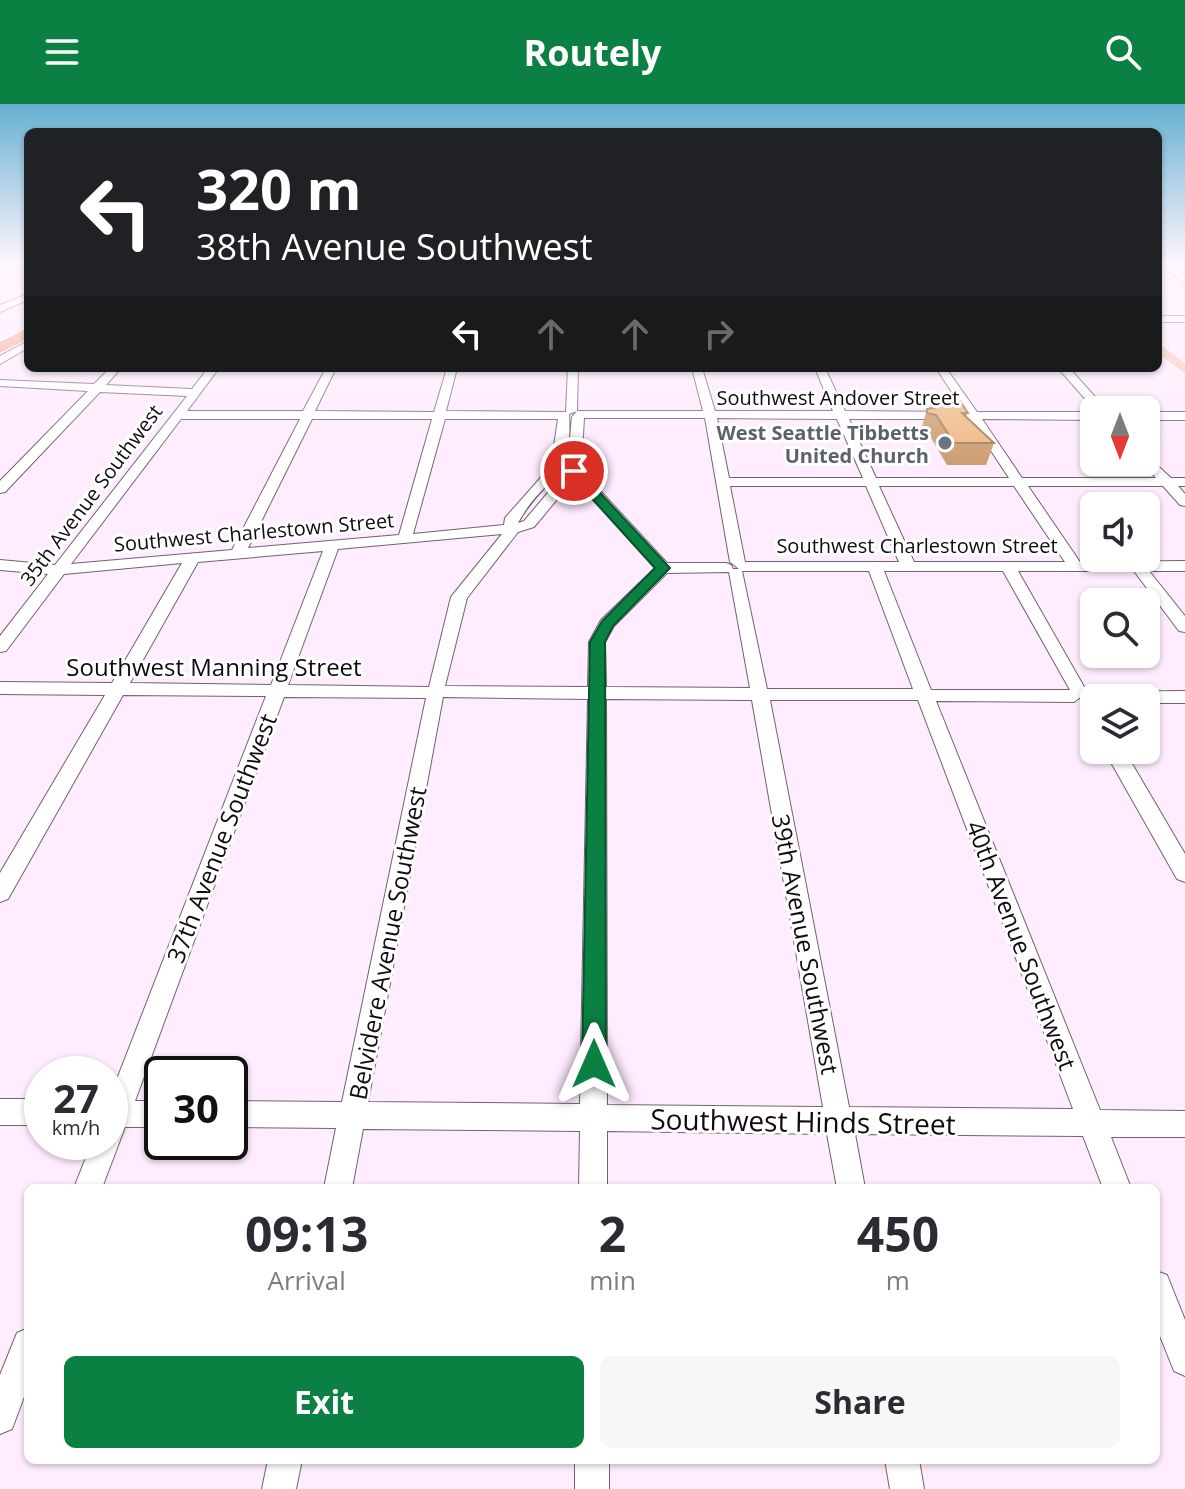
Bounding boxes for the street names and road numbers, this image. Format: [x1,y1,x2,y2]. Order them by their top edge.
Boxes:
street label: Southwest Andover Street [717,384,959,411]
street label: 35th Avenue Southwest [14,399,168,591]
street label: Southwest Charlestown Street [113,506,395,558]
street label: Southwest Charlestown Street [776,532,1058,559]
street label: Southwest Manning Street [66,650,362,683]
street label: 37th Avenue Southwest [158,709,284,967]
street label: Belvidere Avenue Southwest [340,784,434,1102]
street label: 39th Avenue Southwest [765,811,847,1077]
street label: 40th Avenue Southwest [959,816,1085,1074]
street label: Southwest Hinds Street [650,1099,956,1143]

